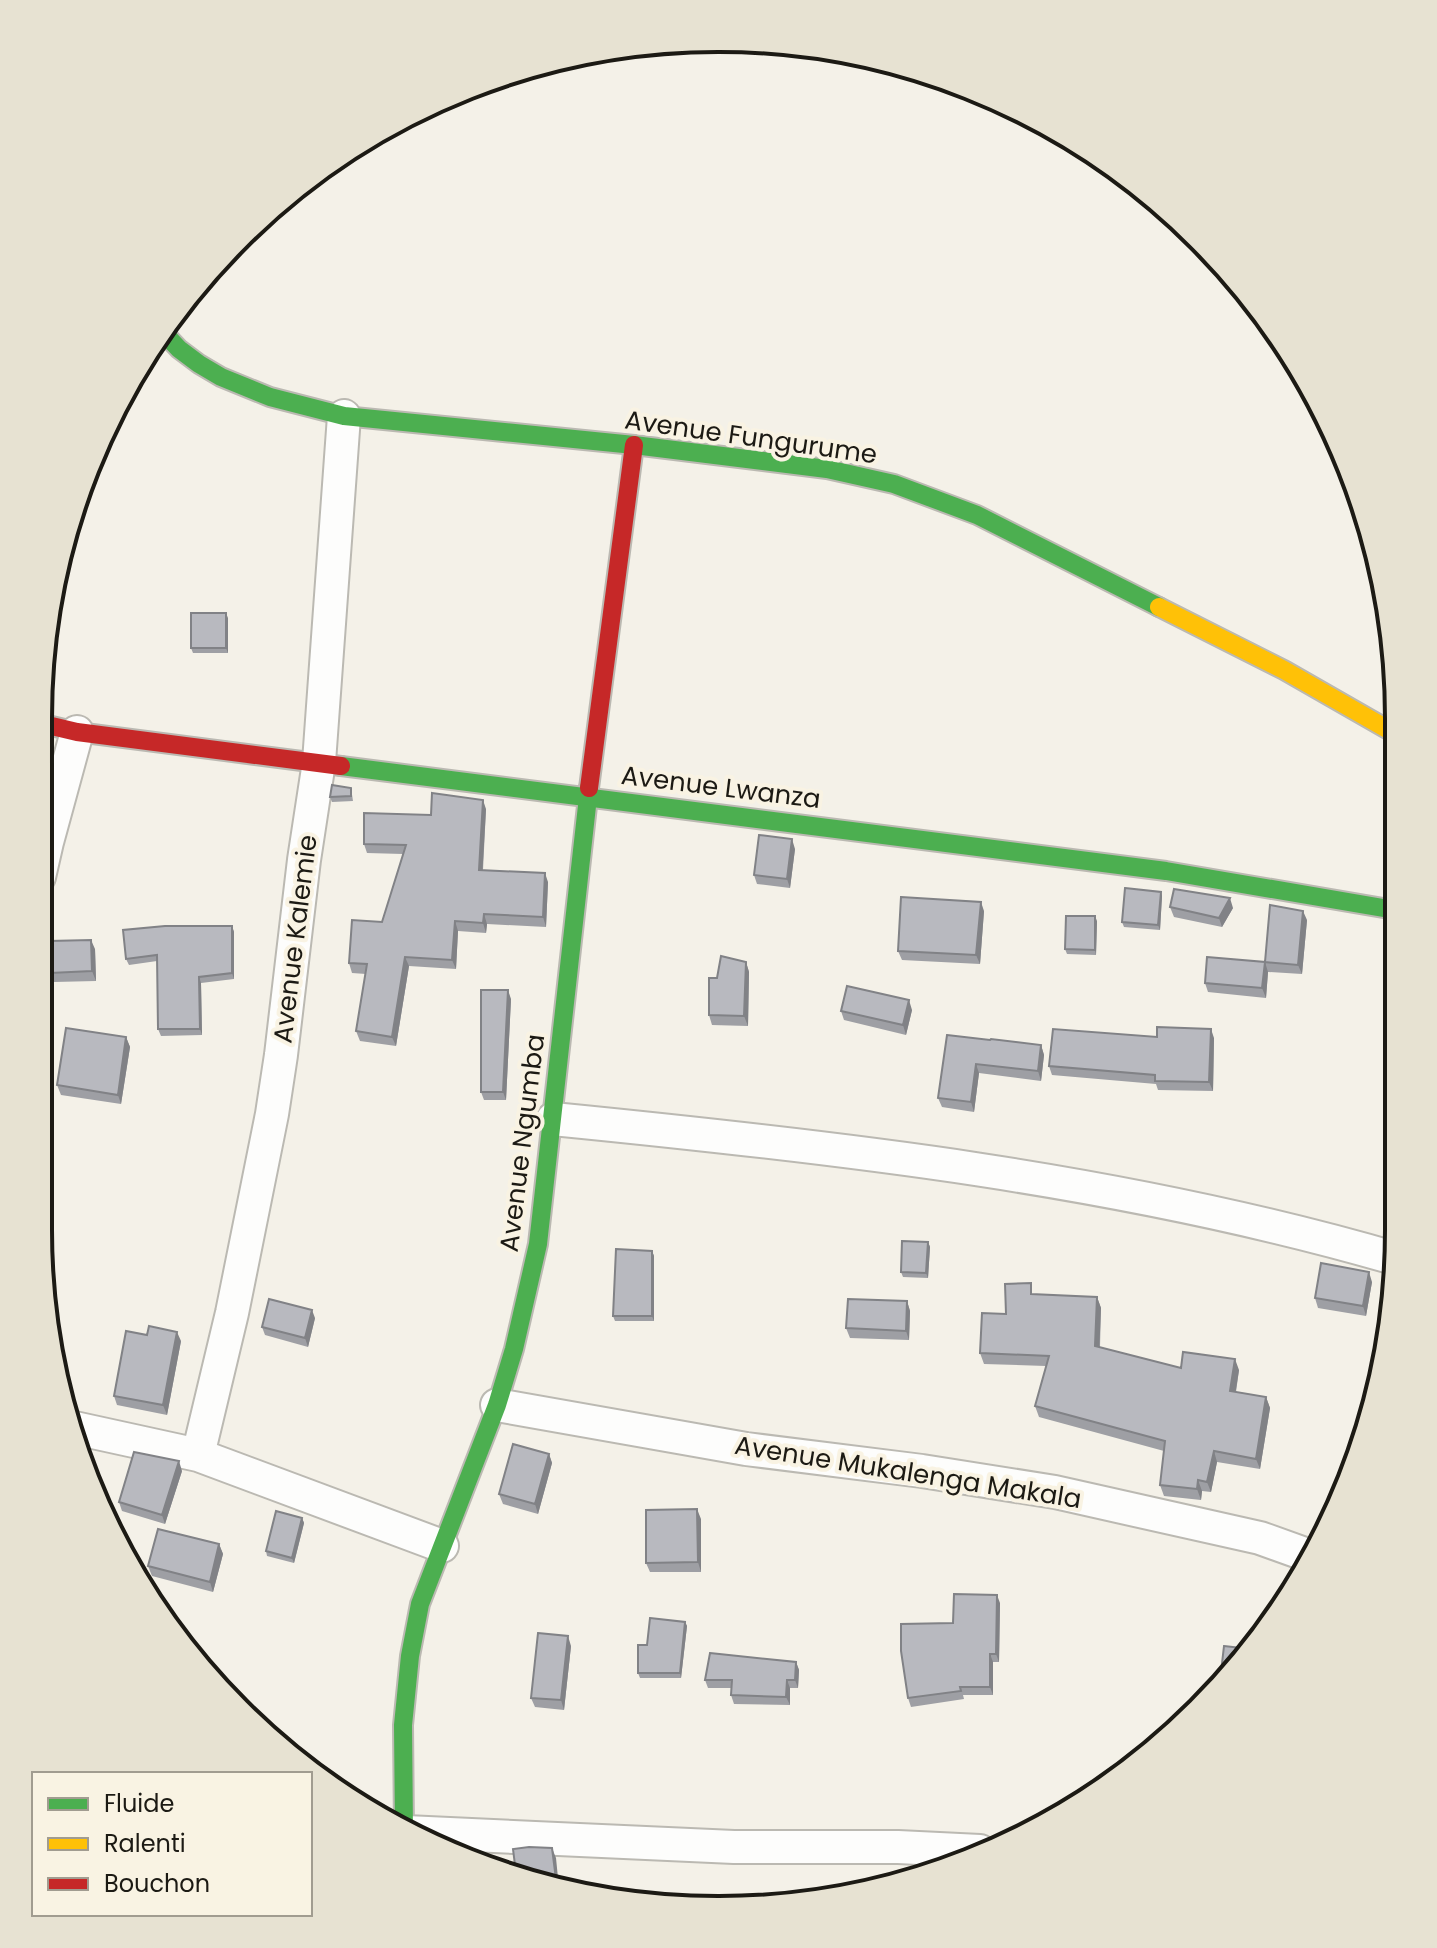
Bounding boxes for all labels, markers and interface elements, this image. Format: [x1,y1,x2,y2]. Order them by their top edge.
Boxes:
street label: Avenue Fungurume [623,401,879,473]
street label: Avenue Lwanza [619,757,823,817]
street label: Avenue Kalemie [264,833,326,1045]
street label: Avenue Ngumba [491,1032,553,1254]
street label: Avenue Mukalenga Makala [732,1427,1084,1517]
legend [32,1772,312,1916]
text: Fluide [104,1787,174,1820]
text: Ralenti [104,1827,186,1860]
text: Bouchon [104,1867,210,1900]

